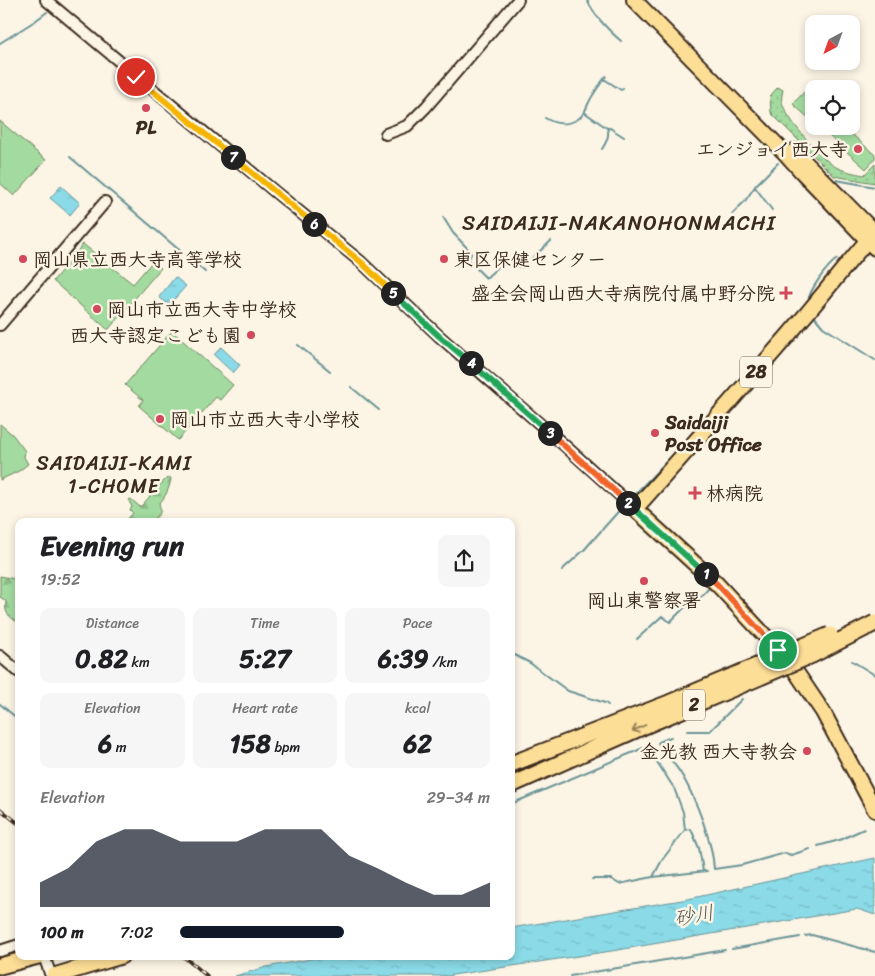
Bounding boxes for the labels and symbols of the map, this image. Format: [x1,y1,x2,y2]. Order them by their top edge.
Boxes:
north arrow [805,15,860,70]
pin [115,56,157,98]
marker: PL [140,102,152,114]
place label: PL [136,111,156,144]
place label: エンジョイ西大寺 [696,133,848,166]
marker: エンジョイ西大寺 [852,143,864,155]
pin: 7 [220,144,246,170]
district label: SAIDAIJI-NAKANOHONMACHI [462,204,777,242]
pin: 6 [302,212,326,236]
place label: 岡山県立西大寺高等学校 [33,243,242,276]
place label: 東区保健センター [454,243,606,276]
marker: 岡山県立西大寺高等学校 [17,253,29,265]
marker: 東区保健センター [438,253,450,265]
place label: 盛全会岡山西大寺病院付属中野分院 [471,277,775,310]
pin: 5 [380,280,406,306]
marker: 盛全会岡山西大寺病院付属中野分院 [779,286,793,300]
place label: 岡山市立西大寺中学校 [107,293,297,326]
marker: 岡山市立西大寺中学校 [91,303,103,315]
place label: 西大寺認定こども園 [70,319,241,352]
marker: 西大寺認定こども園 [245,329,257,341]
pin: 4 [458,350,484,376]
road number: 28 [740,357,772,388]
place label: 岡山市立西大寺小学校 [170,403,360,436]
place label: Saidaiji Post Office [664,406,762,461]
marker: 岡山市立西大寺小学校 [154,413,166,425]
pin: 3 [538,420,562,446]
marker: Saidaiji Post Office [649,427,661,439]
district label: SAIDAIJI-KAMI 1-CHOME [36,446,192,504]
place label: 林病院 [706,477,763,510]
marker: 林病院 [688,486,702,500]
pin: 2 [616,490,640,516]
pin: 1 [694,562,718,586]
marker: 岡山東警察署 [638,575,650,587]
place label: 岡山東警察署 [587,584,701,617]
pin [757,629,799,671]
road number: 2 [683,690,705,720]
one-way arrow [632,724,647,734]
place label: 金光教 西大寺教会 [640,735,797,768]
marker: 金光教 西大寺教会 [801,745,813,757]
water label: 砂川 [671,895,717,936]

